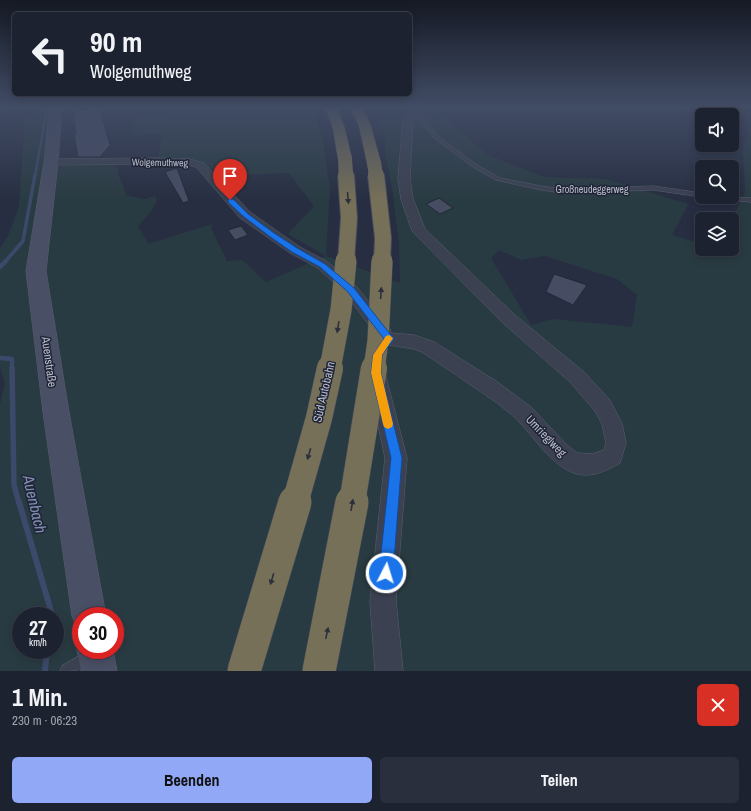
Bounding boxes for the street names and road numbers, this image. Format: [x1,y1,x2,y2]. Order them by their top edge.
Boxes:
street label: Wolgemuthweg [132,156,189,169]
street label: Großneudeggerweg [556,183,629,196]
street label: Auenstraße [37,335,60,388]
street label: Süd Autobahn [309,360,339,424]
street label: Umrieglweg [522,412,570,461]

